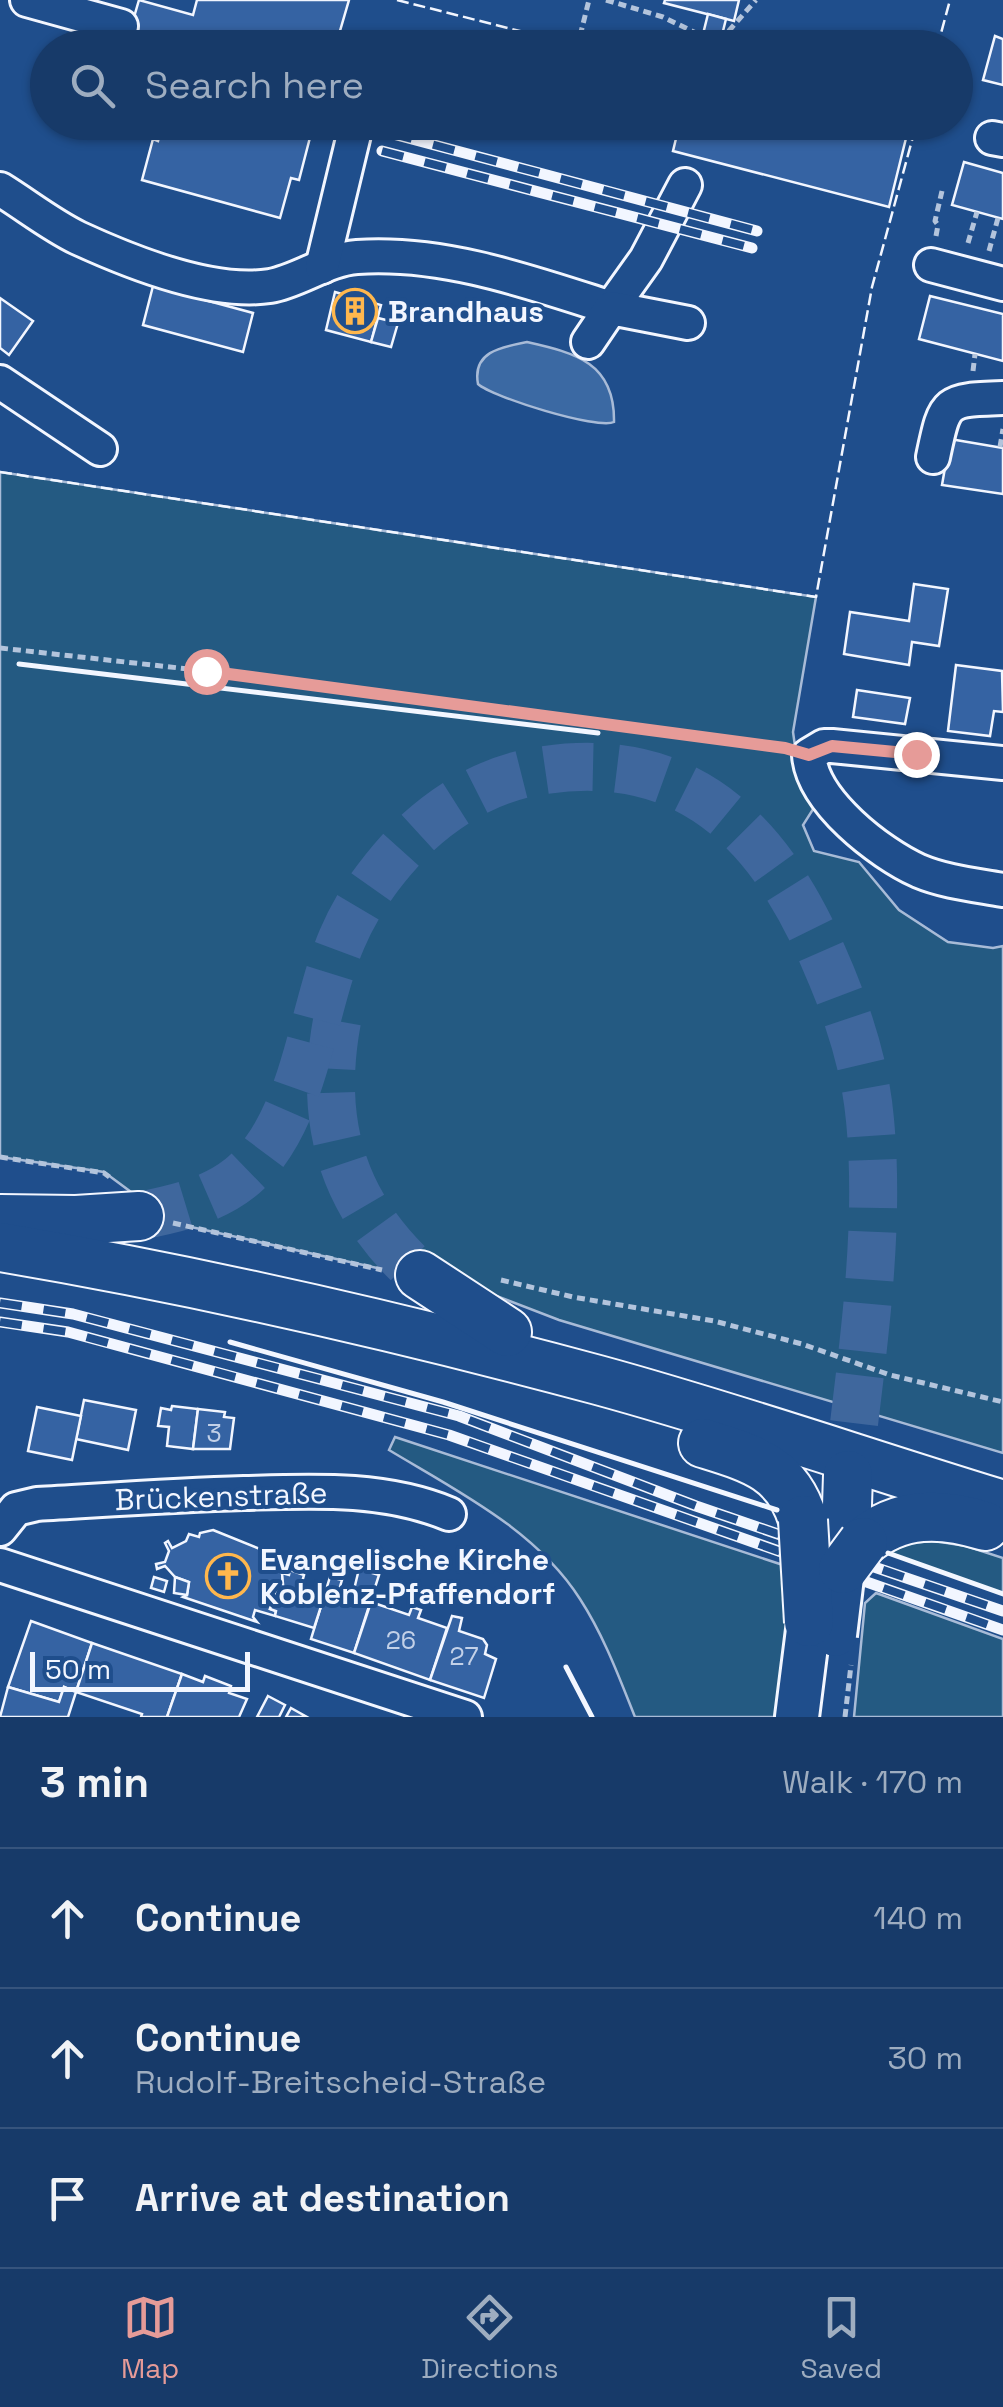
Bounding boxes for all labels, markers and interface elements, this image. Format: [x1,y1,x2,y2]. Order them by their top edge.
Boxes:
search box [30,30,973,140]
icon: search [65,58,120,113]
text: Search here [145,61,364,109]
building icon: Brandhaus [332,288,378,334]
place label: Brandhaus [388,292,544,331]
route start [184,649,230,695]
route end [894,732,940,778]
house number: 3 [206,1417,222,1449]
street label: Brückenstraße [114,1473,328,1519]
place label: Evangelische Kirche Koblenz-Pfaffendorf [260,1540,555,1613]
church icon: Evangelische Kirche Koblenz-Pfaffendorf [205,1553,251,1599]
house number: 26 [386,1624,416,1656]
house number: 27 [450,1640,478,1672]
scale bar [30,1647,250,1692]
text: 50 m [45,1651,111,1687]
text: 3 min [40,1756,149,1809]
text: Walk · 170 m [782,1762,963,1802]
icon: ahead [40,1891,95,1946]
text: Continue [135,1894,301,1942]
text: 140 m [873,1898,963,1938]
text: Continue [135,2014,301,2062]
icon: ahead [40,2031,95,2086]
text: 30 m [887,2038,963,2078]
text: Rudolf-Breitscheid-Straße [135,2062,546,2102]
icon: arrive [40,2171,95,2226]
text: Arrive at destination [135,2174,510,2222]
tab: Map [121,2290,179,2386]
tab: Directions [421,2290,558,2386]
tab: Saved [800,2290,882,2386]

